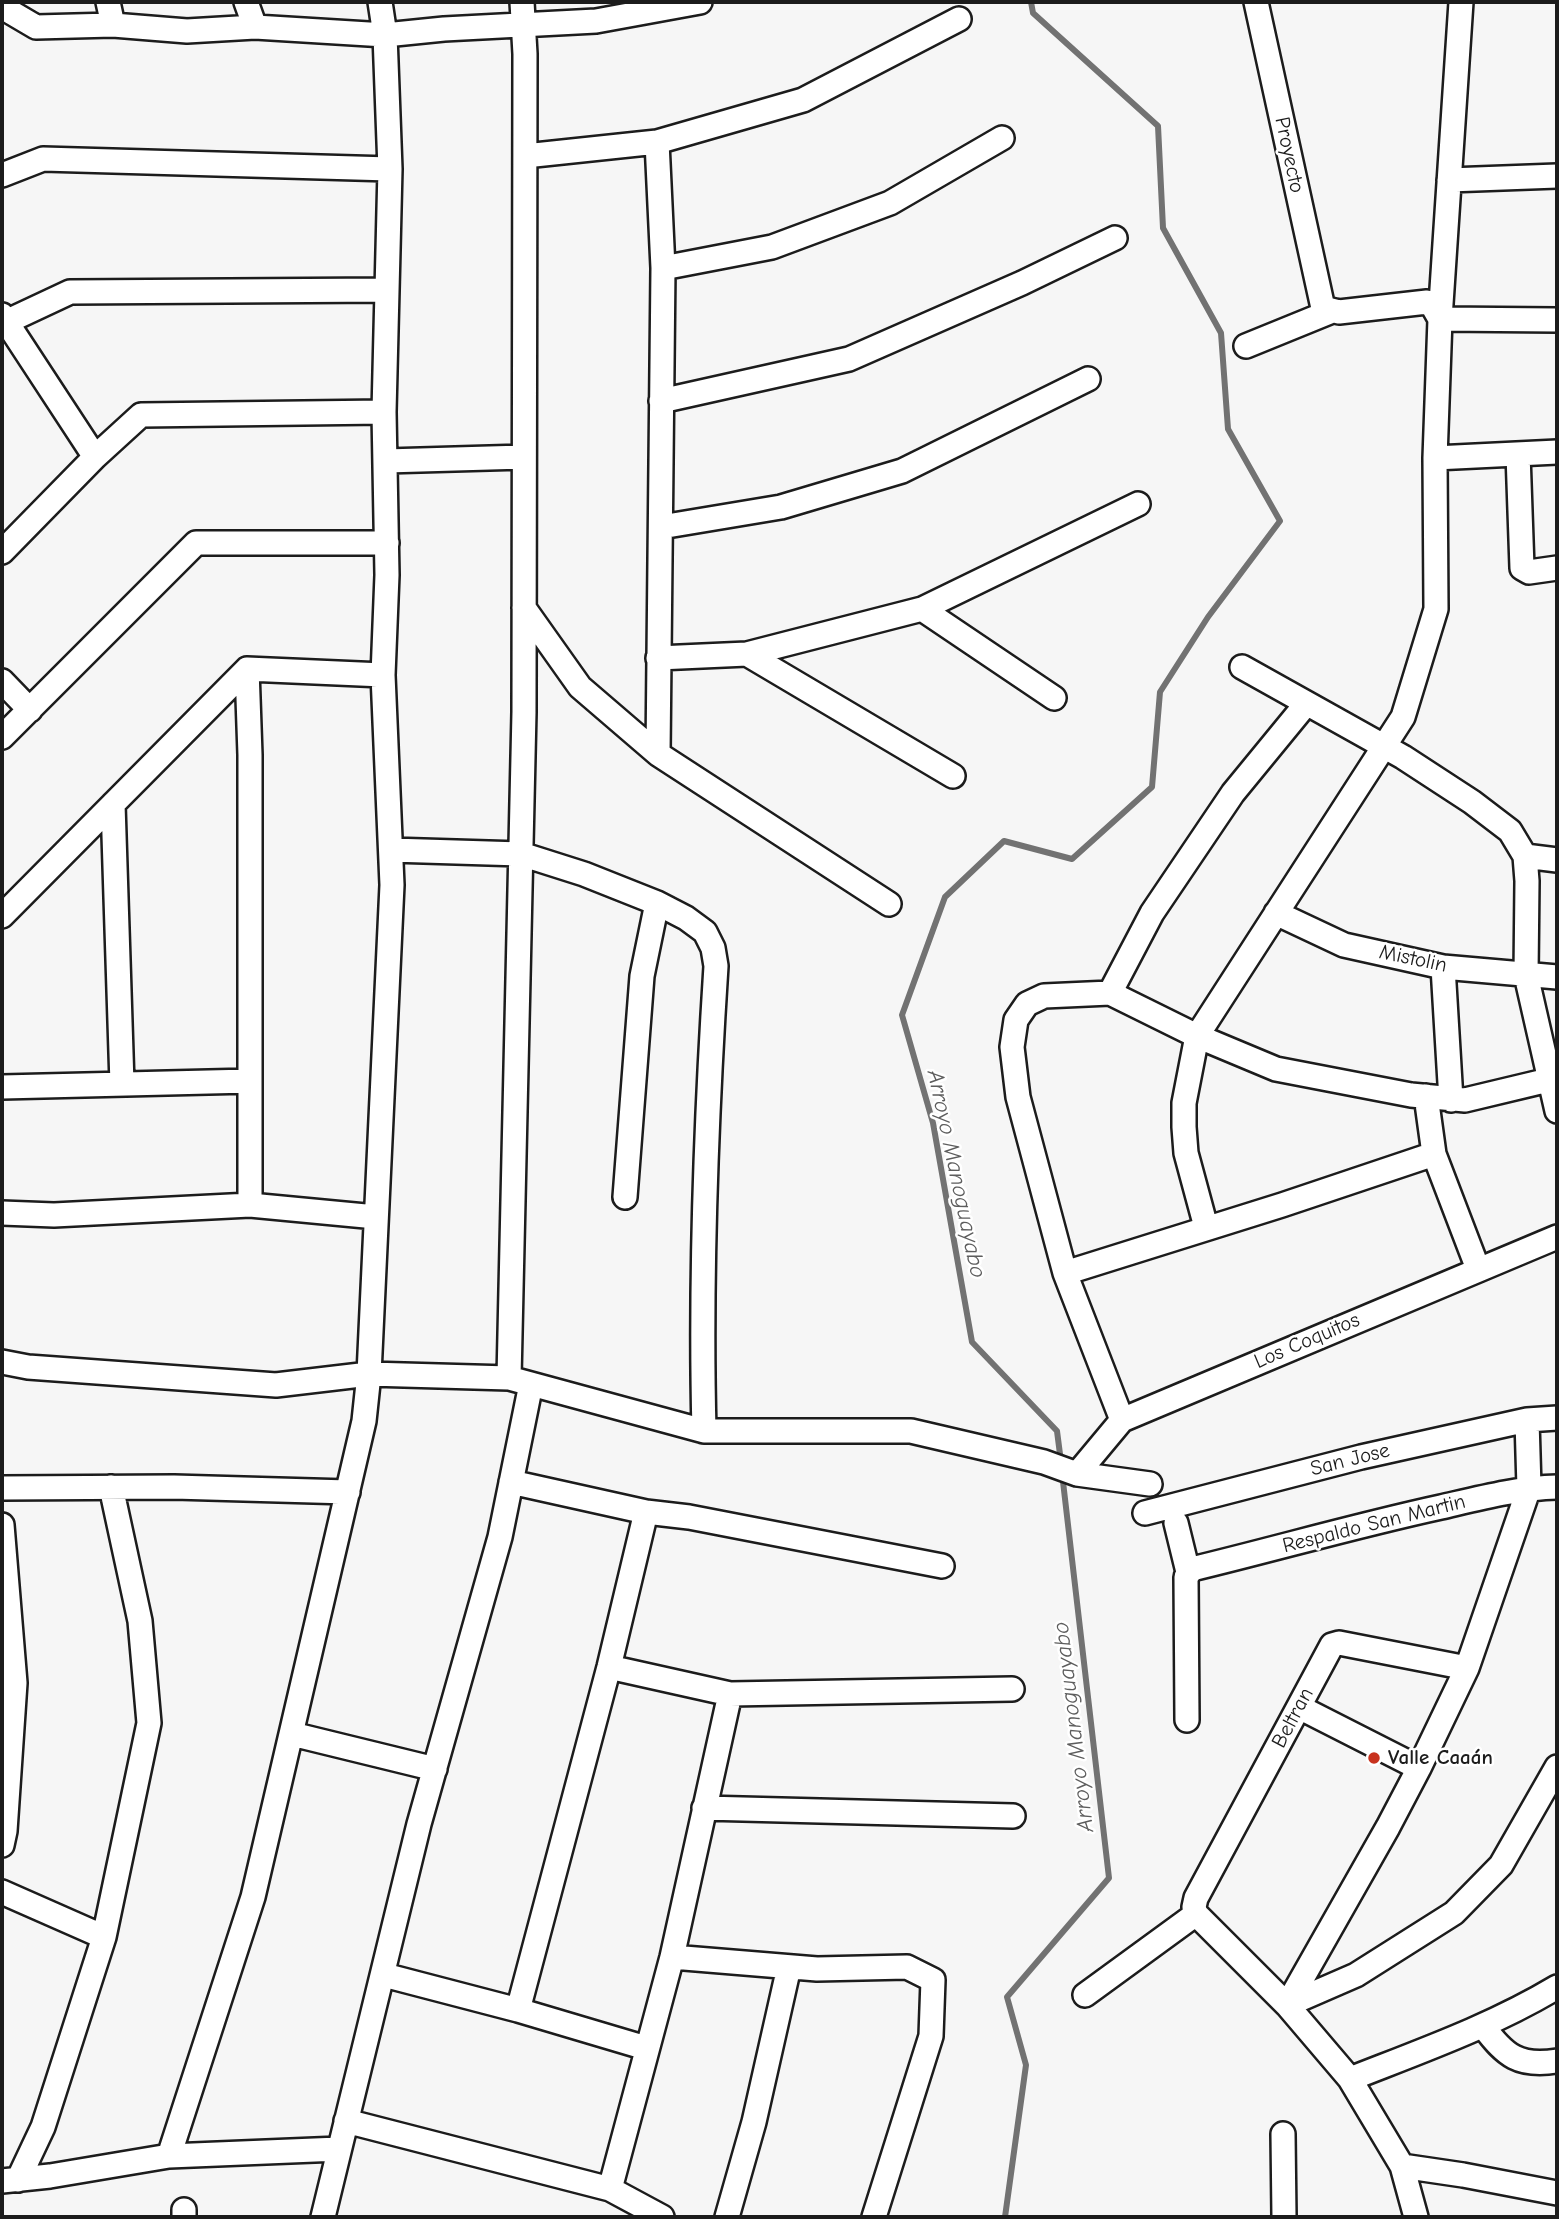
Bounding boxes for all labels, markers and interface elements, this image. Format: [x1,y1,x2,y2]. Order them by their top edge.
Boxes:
street label: Proyecto [1269,115,1309,195]
street label: Mistolin [1377,940,1449,978]
water label: Arroyo Manoguayabo [920,1068,992,1280]
street label: Los Coquitos [1250,1307,1364,1375]
street label: San Jose [1308,1438,1392,1482]
street label: Respaldo San Martin [1280,1489,1468,1559]
water label: Arroyo Manoguayabo [1047,1620,1101,1834]
street label: Beltran [1267,1684,1319,1752]
place label: Valle Caaán [1388,1745,1493,1771]
marker: Valle Caaán [1366,1750,1382,1766]

